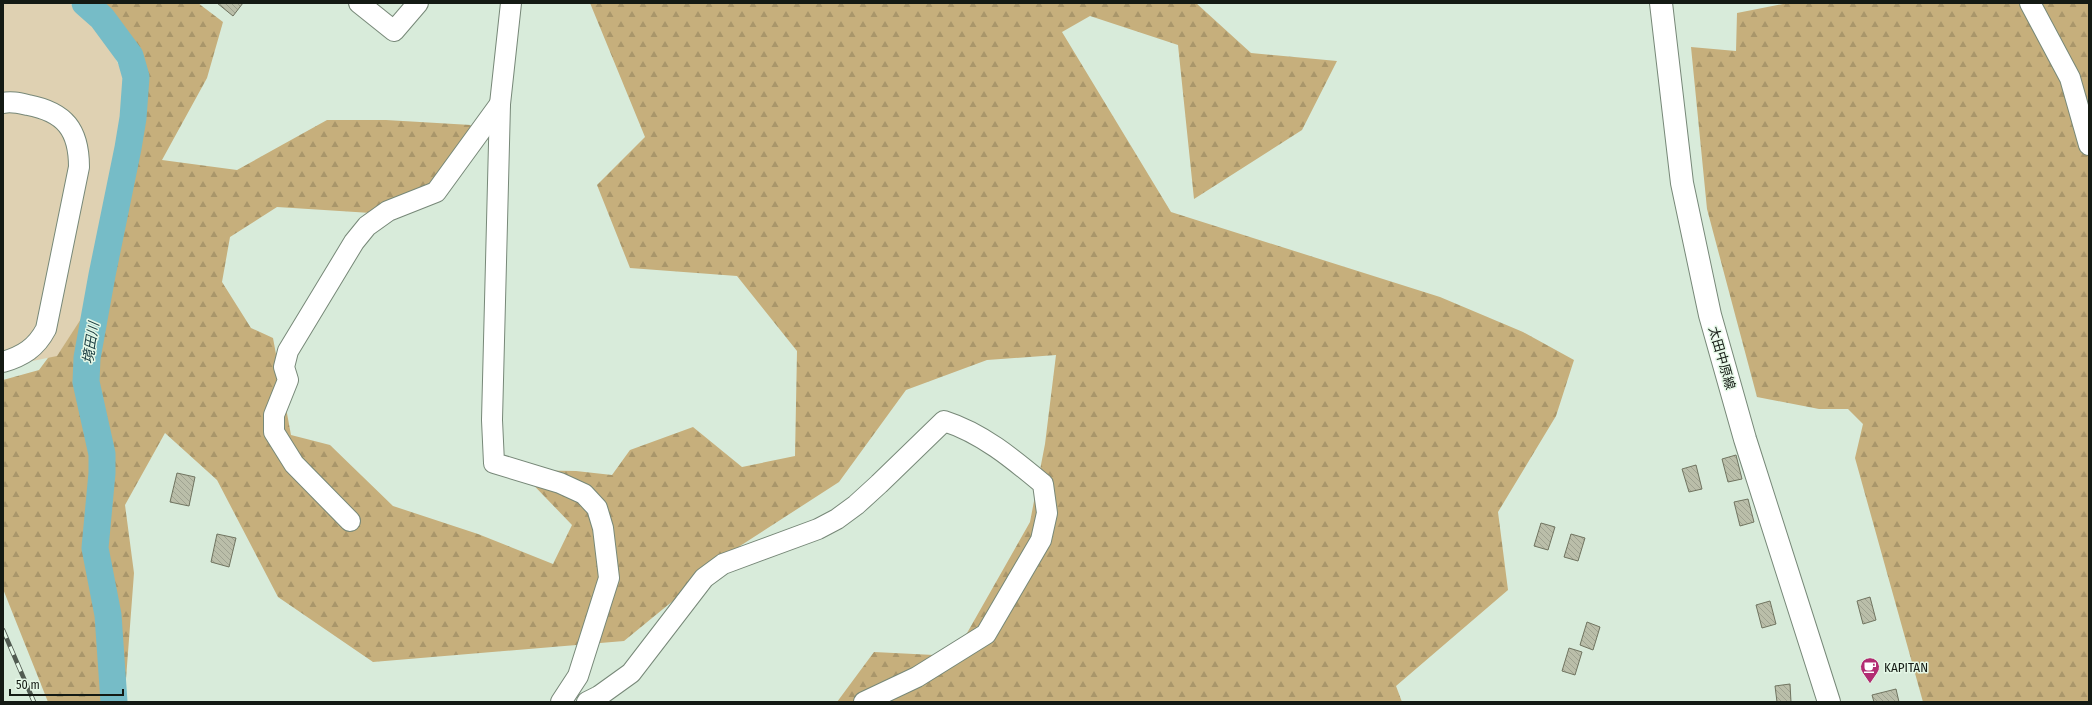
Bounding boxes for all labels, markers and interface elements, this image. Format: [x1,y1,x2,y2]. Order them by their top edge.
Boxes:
water label: 境田川 [79,319,103,365]
street label: 太田中原線 [1706,325,1738,391]
cafe icon: KAPITAN [1859,656,1881,684]
place label: KAPITAN [1884,660,1928,675]
scale bar [10,671,123,697]
text: 50 m [16,678,40,692]

